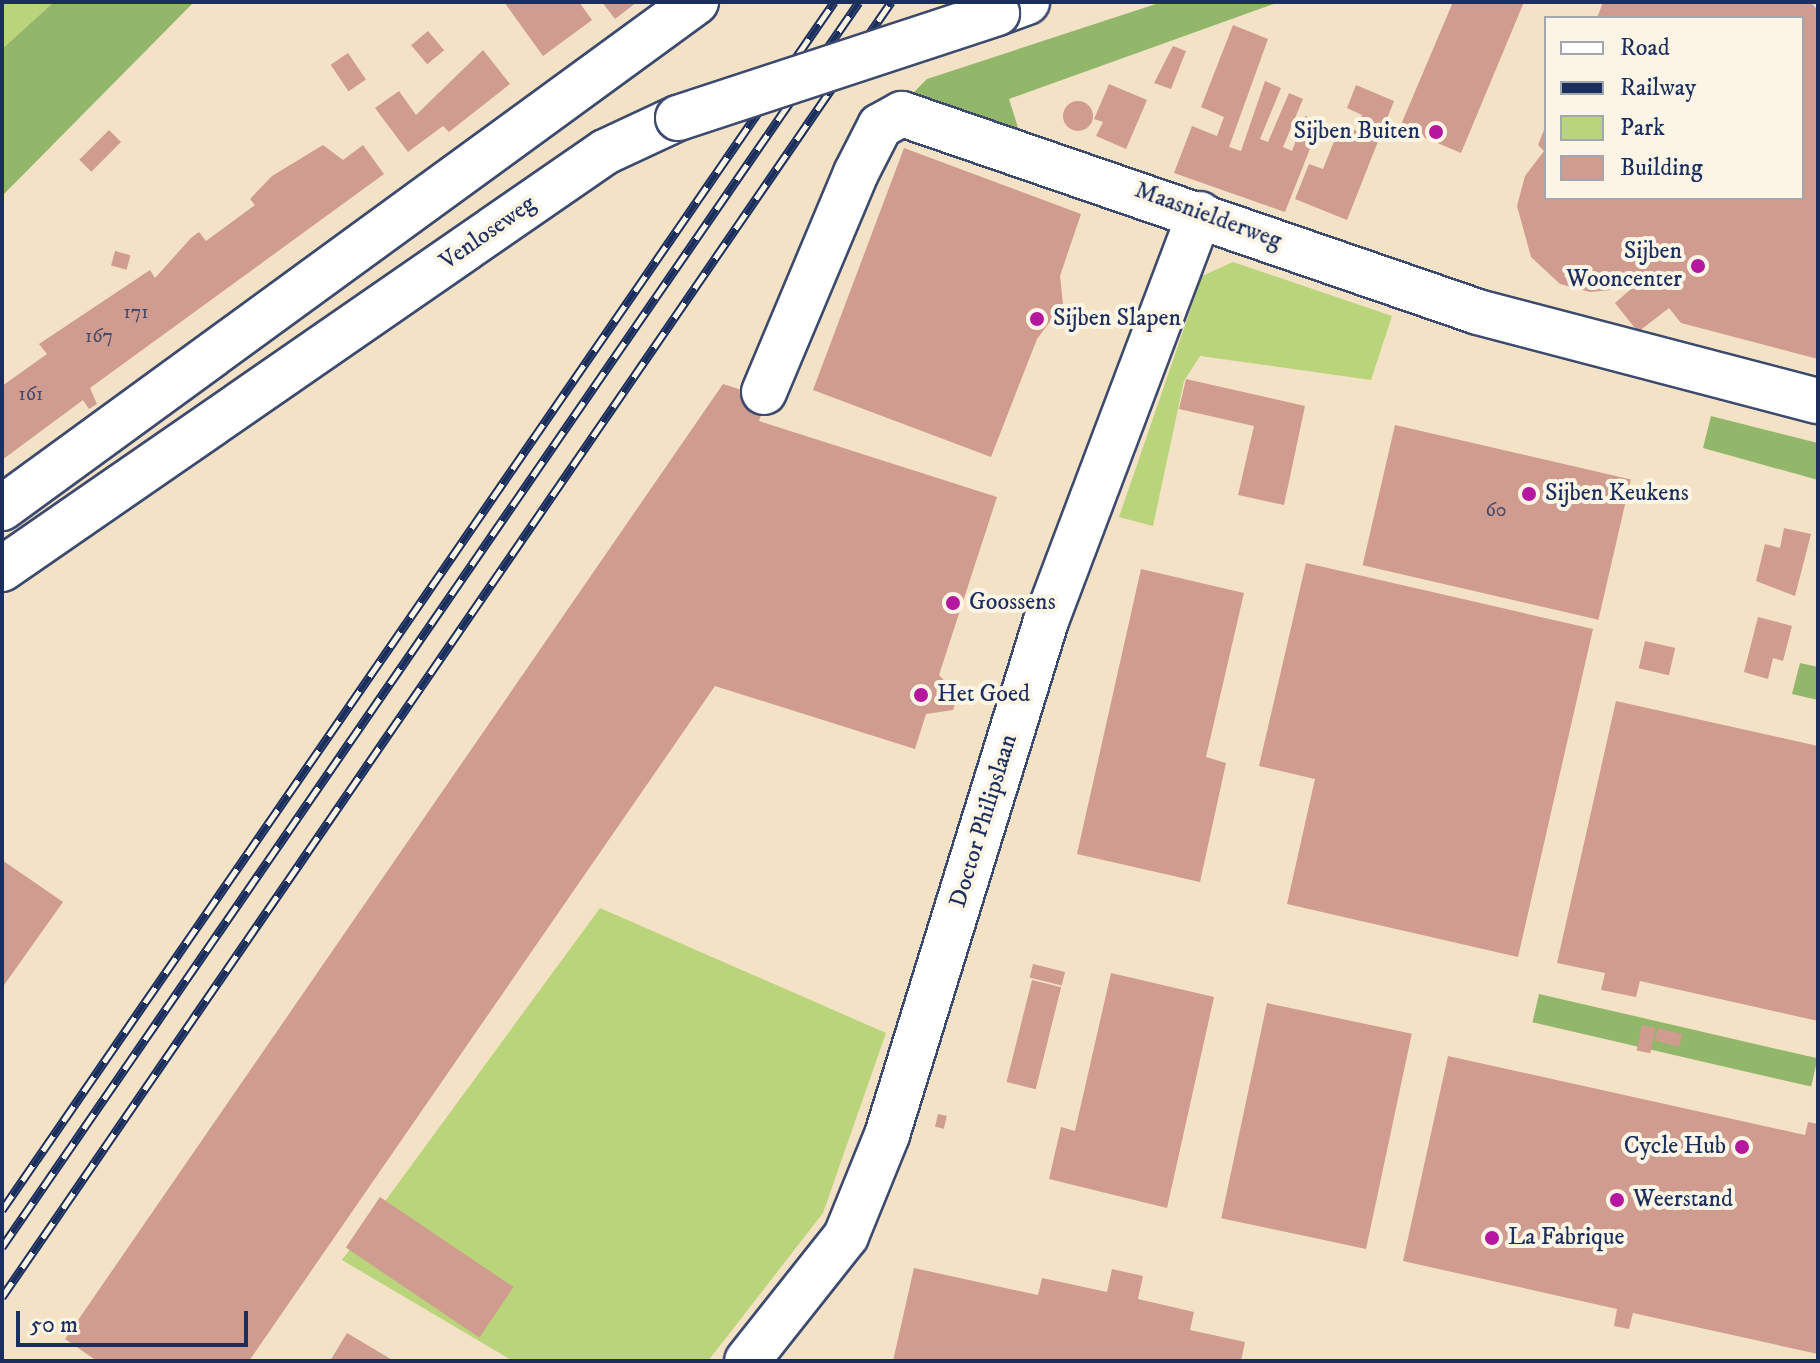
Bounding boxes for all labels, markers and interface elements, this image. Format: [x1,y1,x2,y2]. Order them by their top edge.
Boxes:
legend [1544,16,1804,200]
text: Road [1620,33,1670,63]
text: Railway [1620,73,1696,103]
text: Park [1620,113,1665,143]
place label: Sijben Buiten [1294,118,1420,146]
marker: Sijben Buiten [1427,123,1445,141]
text: Building [1620,153,1703,183]
street label: Maasnielderweg [1131,176,1285,256]
street label: Venloseweg [435,190,541,276]
place label: Sijben Wooncenter [1566,238,1682,294]
marker: Sijben Wooncenter [1689,257,1707,275]
house number: 171 [123,300,149,324]
place label: Sijben Slapen [1053,305,1181,333]
marker: Sijben Slapen [1028,310,1046,328]
house number: 167 [85,324,113,348]
house number: 161 [19,382,43,406]
place label: Sijben Keukens [1545,480,1689,508]
marker: Sijben Keukens [1520,485,1538,503]
house number: 60 [1485,498,1507,522]
place label: Goossens [969,589,1056,617]
marker: Goossens [944,594,962,612]
place label: Het Goed [937,681,1030,709]
marker: Het Goed [912,686,930,704]
street label: Doctor Philipslaan [944,731,1024,911]
place label: Cycle Hub [1624,1133,1726,1161]
marker: Cycle Hub [1733,1138,1751,1156]
place label: Weerstand [1633,1186,1733,1214]
marker: Weerstand [1608,1191,1626,1209]
place label: La Fabrique [1508,1224,1624,1252]
marker: La Fabrique [1483,1229,1501,1247]
scale bar [20,1295,252,1345]
text: 50 m [30,1310,78,1340]

